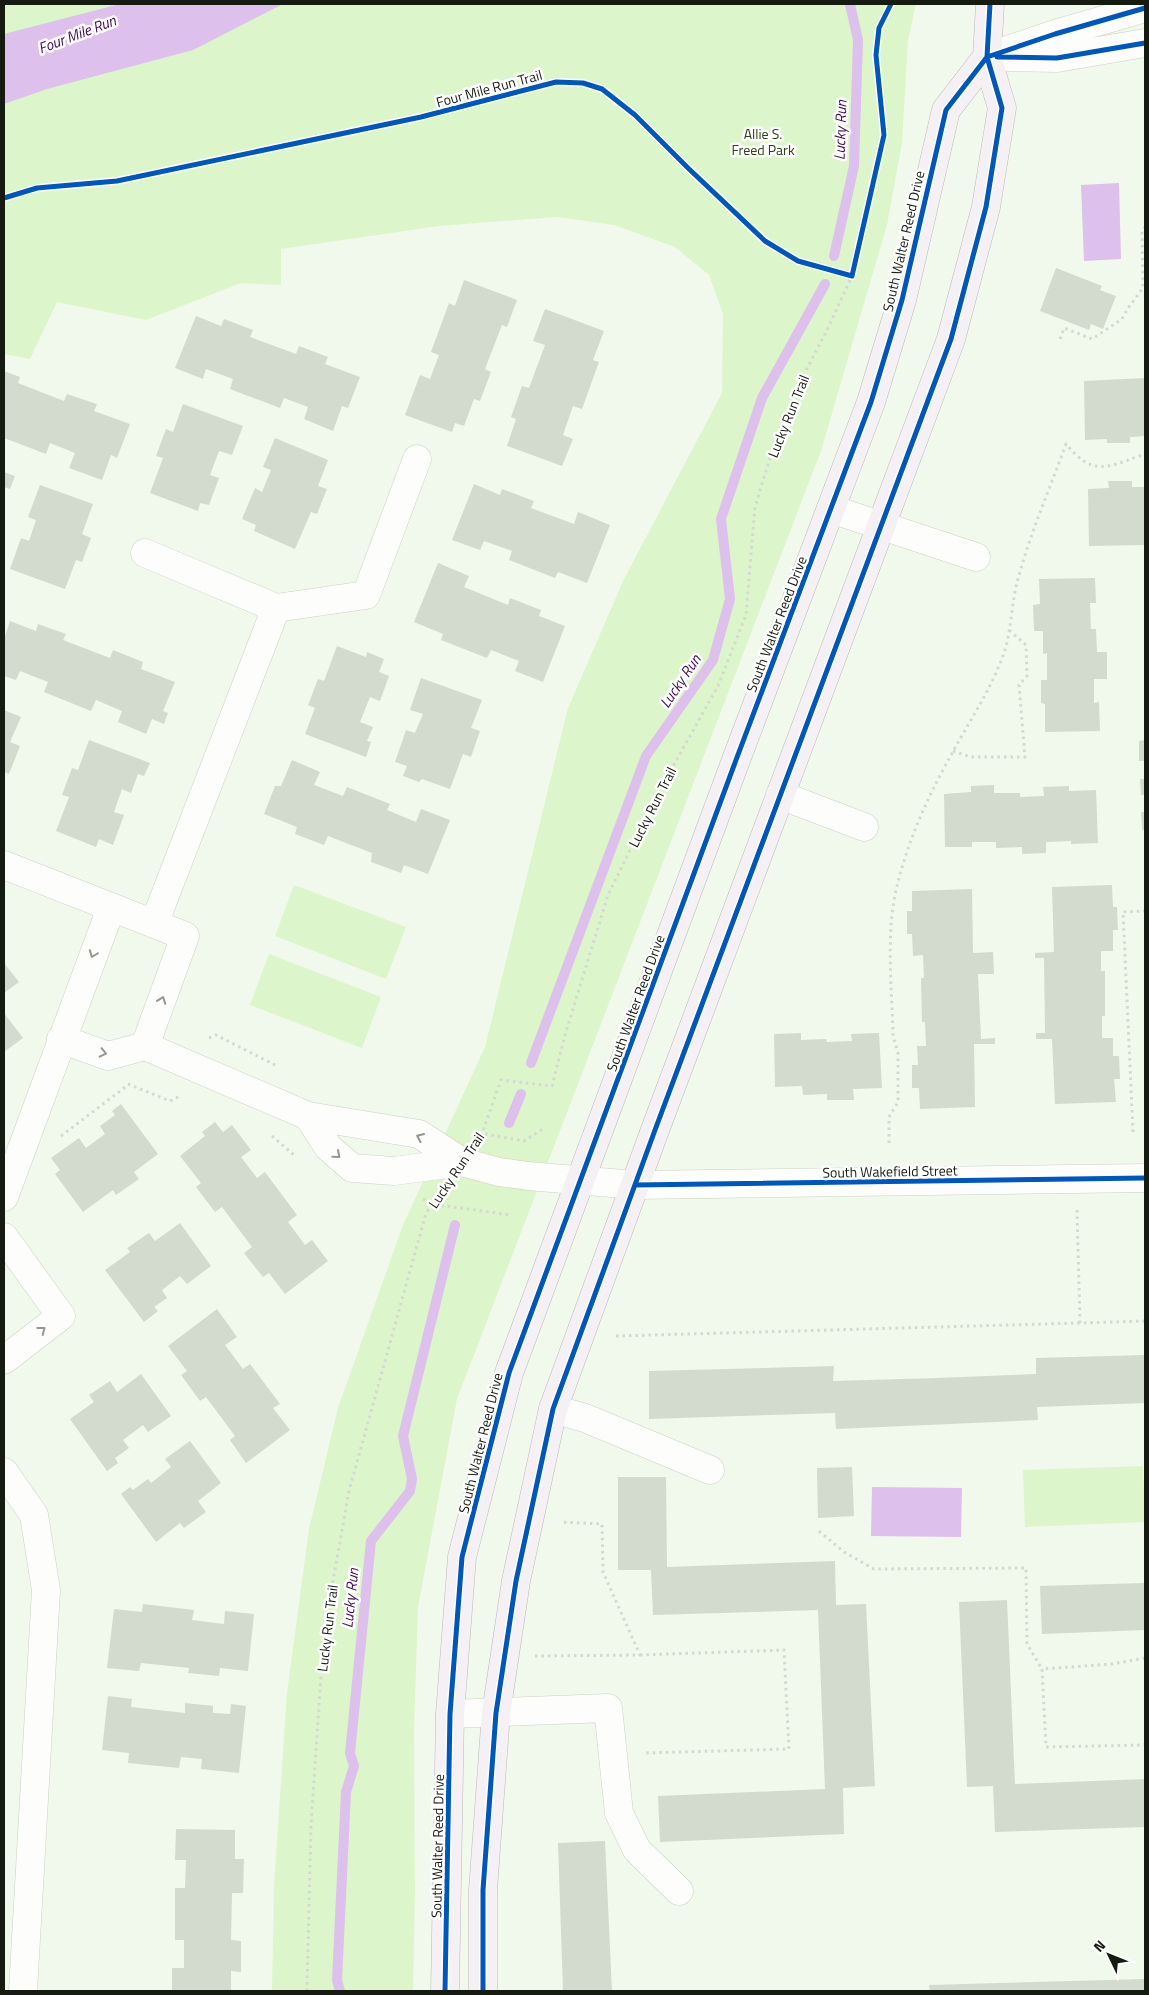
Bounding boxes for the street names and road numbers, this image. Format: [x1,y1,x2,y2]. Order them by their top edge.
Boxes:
street label: Four Mile Run Trail [434,64,544,112]
street label: South Walter Reed Drive [877,168,929,314]
street label: Lucky Run Trail [762,371,814,461]
street label: South Walter Reed Drive [740,553,812,695]
street label: Lucky Run Trail [623,763,681,851]
street label: South Walter Reed Drive [601,932,669,1074]
street label: Lucky Run Trail [423,1128,489,1212]
street label: South Wakefield Street [822,1159,958,1183]
street label: South Walter Reed Drive [452,1371,508,1515]
street label: Lucky Run Trail [311,1583,343,1673]
street label: South Walter Reed Drive [425,1774,449,1918]

